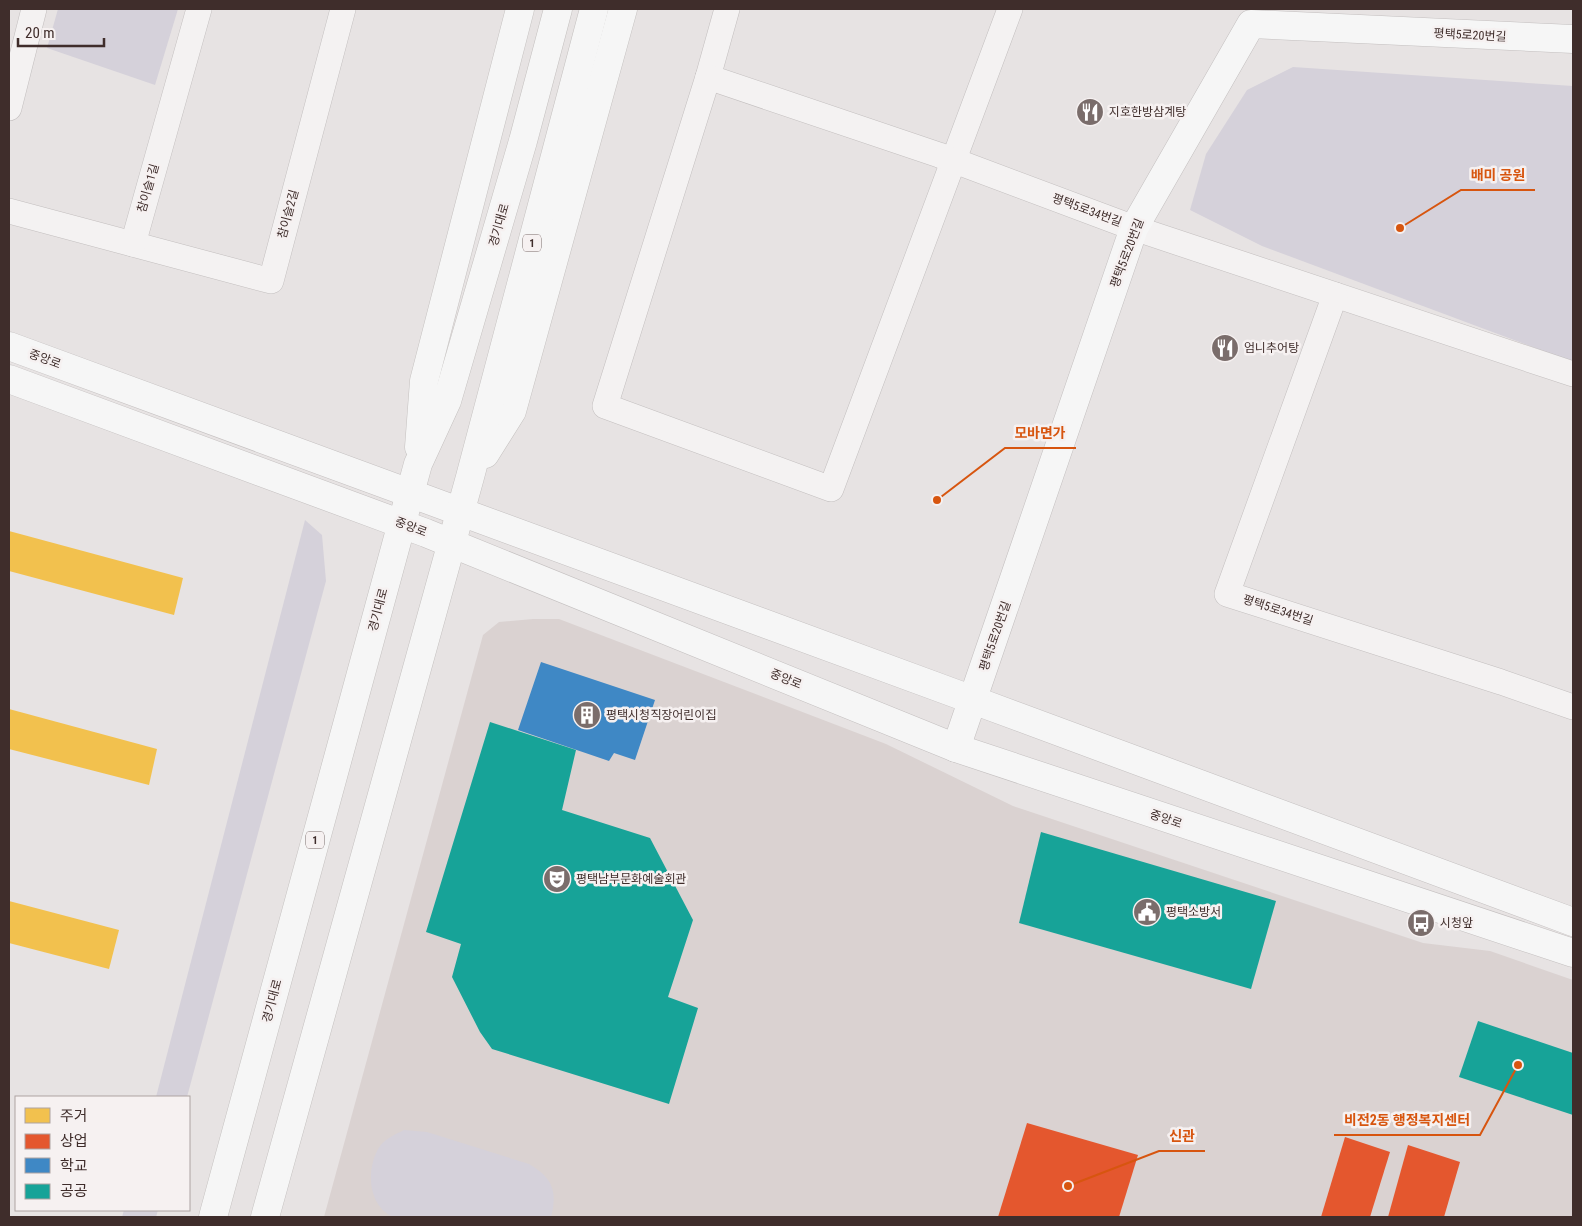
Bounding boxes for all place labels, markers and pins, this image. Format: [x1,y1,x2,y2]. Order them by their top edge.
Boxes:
restaurant icon: 지호한방삼계탕 [1075,97,1105,127]
place label: 지호한방삼계탕 [1109,105,1186,119]
callout: 배미 공원 [1461,161,1535,190]
restaurant icon: 엄니추어탕 [1210,333,1240,363]
place label: 엄니추어탕 [1244,341,1299,355]
callout: 모바면가 [1005,419,1076,448]
building icon: 평택시청직장어린이집 [572,700,602,730]
place label: 평택시청직장어린이집 [606,708,716,722]
theatre icon: 평택남부문화예술회관 [542,864,572,894]
place label: 평택남부문화예술회관 [576,872,686,886]
public building icon: 평택소방서 [1132,897,1162,927]
place label: 평택소방서 [1166,905,1221,919]
bus stop icon: 시청앞 [1406,908,1436,938]
place label: 시청앞 [1440,916,1473,930]
callout: 비전2동 행정복지센터 [1334,1106,1480,1135]
callout: 신관 [1159,1122,1205,1151]

